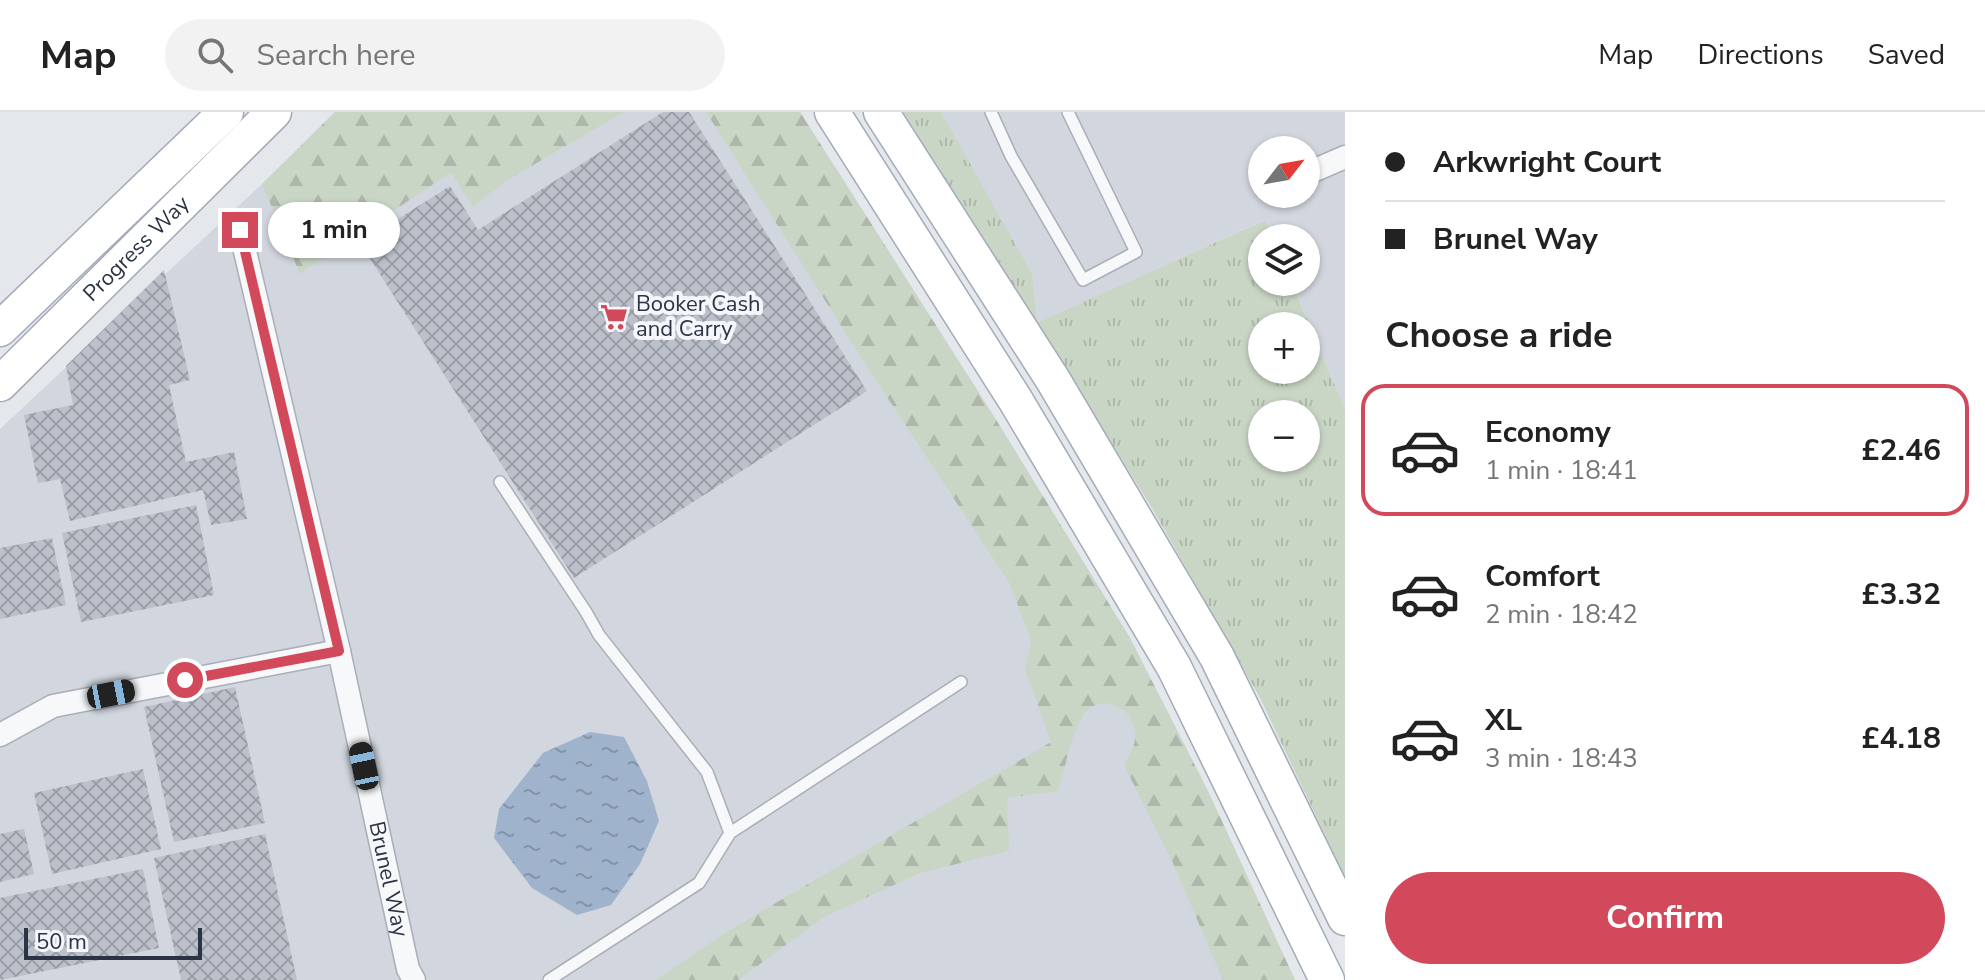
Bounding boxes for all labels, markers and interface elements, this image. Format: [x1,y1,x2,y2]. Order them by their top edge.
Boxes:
search box [165,19,725,91]
text: Map [40,30,117,81]
icon: search [193,33,237,77]
text: Search here [257,35,416,76]
text: Map [1598,36,1653,74]
text: Directions [1697,36,1824,74]
text: Saved [1868,36,1945,74]
north arrow [1248,136,1320,208]
map controls [1248,136,1320,472]
text: Arkwright Court [1433,142,1661,183]
street label: Progress Way [76,189,197,308]
callout: 1 min [268,202,400,258]
route end [222,212,258,248]
text: 1 min [300,212,368,247]
text: Brunel Way [1433,219,1598,260]
button: layers [1248,224,1320,296]
place label: Booker Cash and Carry [636,289,760,344]
supermarket icon: Booker Cash and Carry [599,302,629,332]
text: Choose a ride [1385,311,1613,360]
button: + [1248,312,1320,384]
button: − [1248,400,1320,472]
text: Economy [1485,412,1611,453]
icon: car [1389,414,1461,486]
text: £2.46 [1862,430,1941,471]
text: 1 min · 18:41 [1485,453,1638,488]
text: Comfort [1485,556,1600,597]
icon: car [1389,558,1461,630]
text: £3.32 [1862,574,1941,615]
text: 2 min · 18:42 [1485,597,1638,632]
route start [167,662,203,698]
car [85,678,137,710]
text: XL [1485,700,1522,741]
icon: car [1389,702,1461,774]
text: £4.18 [1862,718,1941,759]
car [347,740,381,792]
text: 3 min · 18:43 [1485,741,1638,776]
street label: Brunel Way [361,819,416,940]
button: Confirm [1385,872,1945,964]
scale bar [24,924,202,960]
text: 50 m [36,927,87,957]

